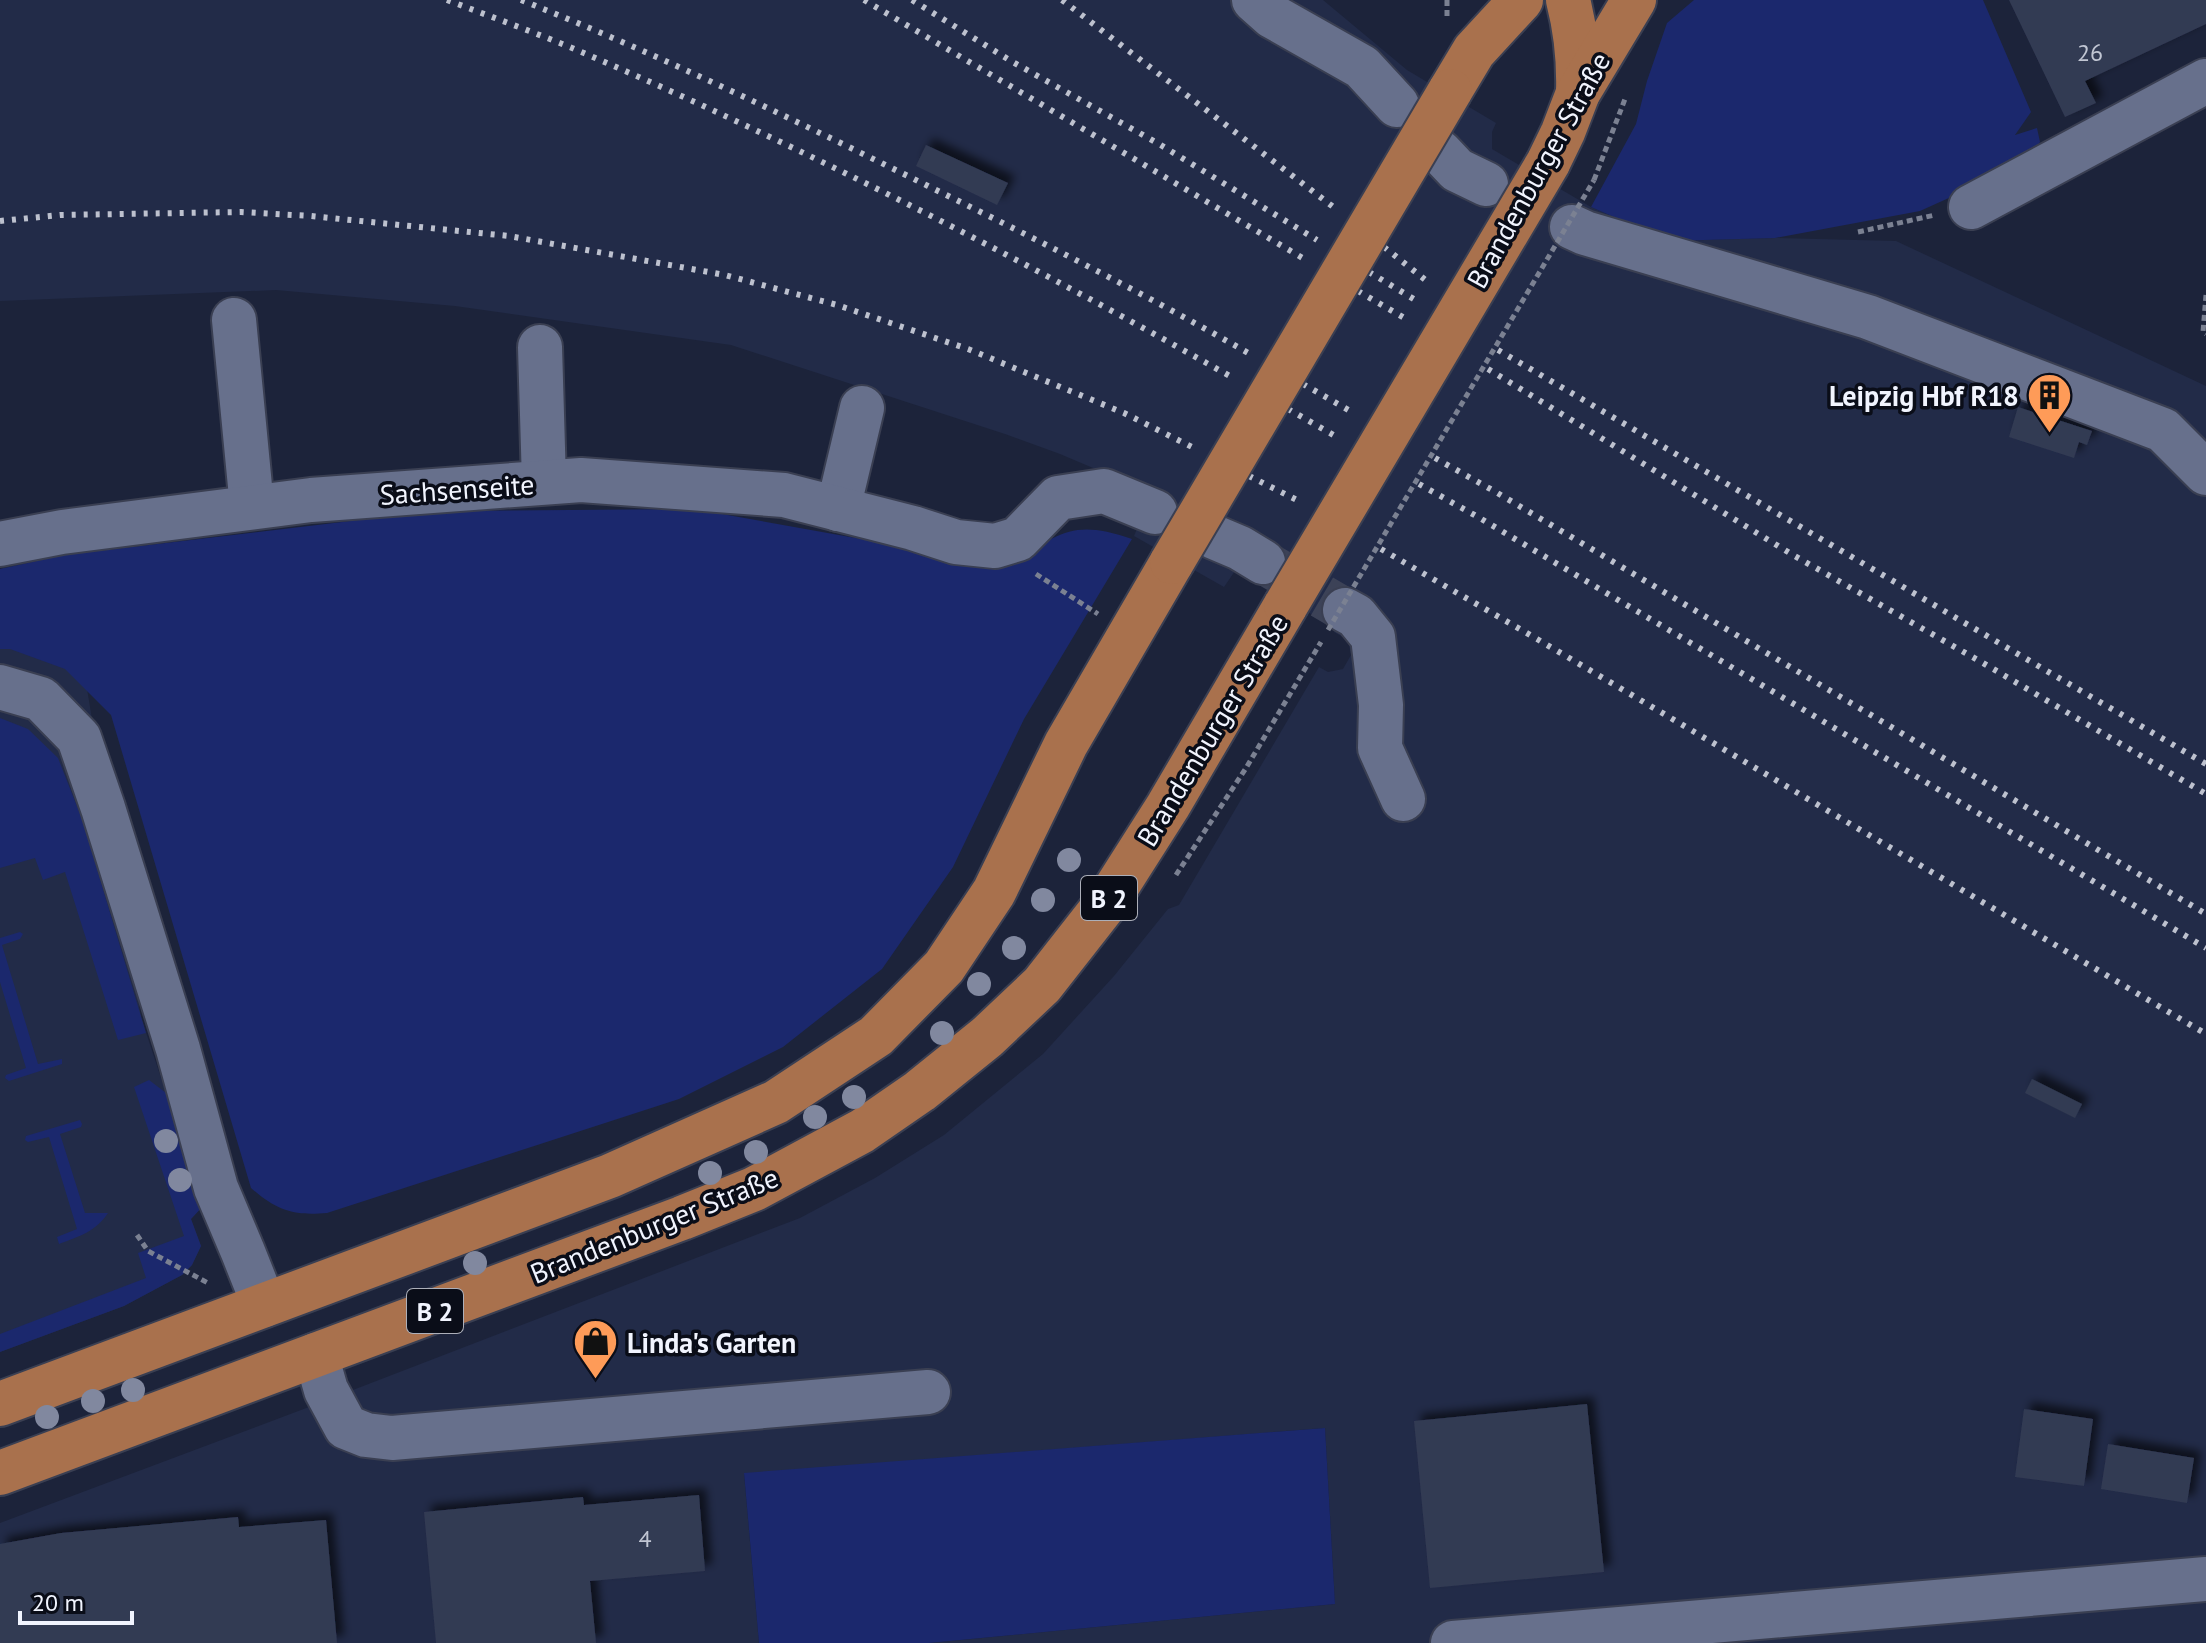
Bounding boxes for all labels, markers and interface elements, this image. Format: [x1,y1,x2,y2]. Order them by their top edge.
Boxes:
house number: 26 [2077,37,2103,68]
street label: Brandenburger Straße [1458,45,1618,295]
building icon: Leipzig Hbf R18 [2026,371,2074,434]
place label: Leipzig Hbf R18 [1829,377,2019,414]
street label: Sachsenseite [378,465,536,513]
street label: Brandenburger Straße [1128,607,1296,853]
road number: B 2 [1081,876,1137,920]
street label: Brandenburger Straße [525,1158,783,1292]
road number: B 2 [407,1289,463,1333]
shop icon: Linda's Garten [572,1318,620,1381]
place label: Linda's Garten [627,1324,796,1361]
house number: 4 [638,1523,652,1554]
scale bar [20,1575,132,1625]
text: 20 m [32,1587,84,1618]

